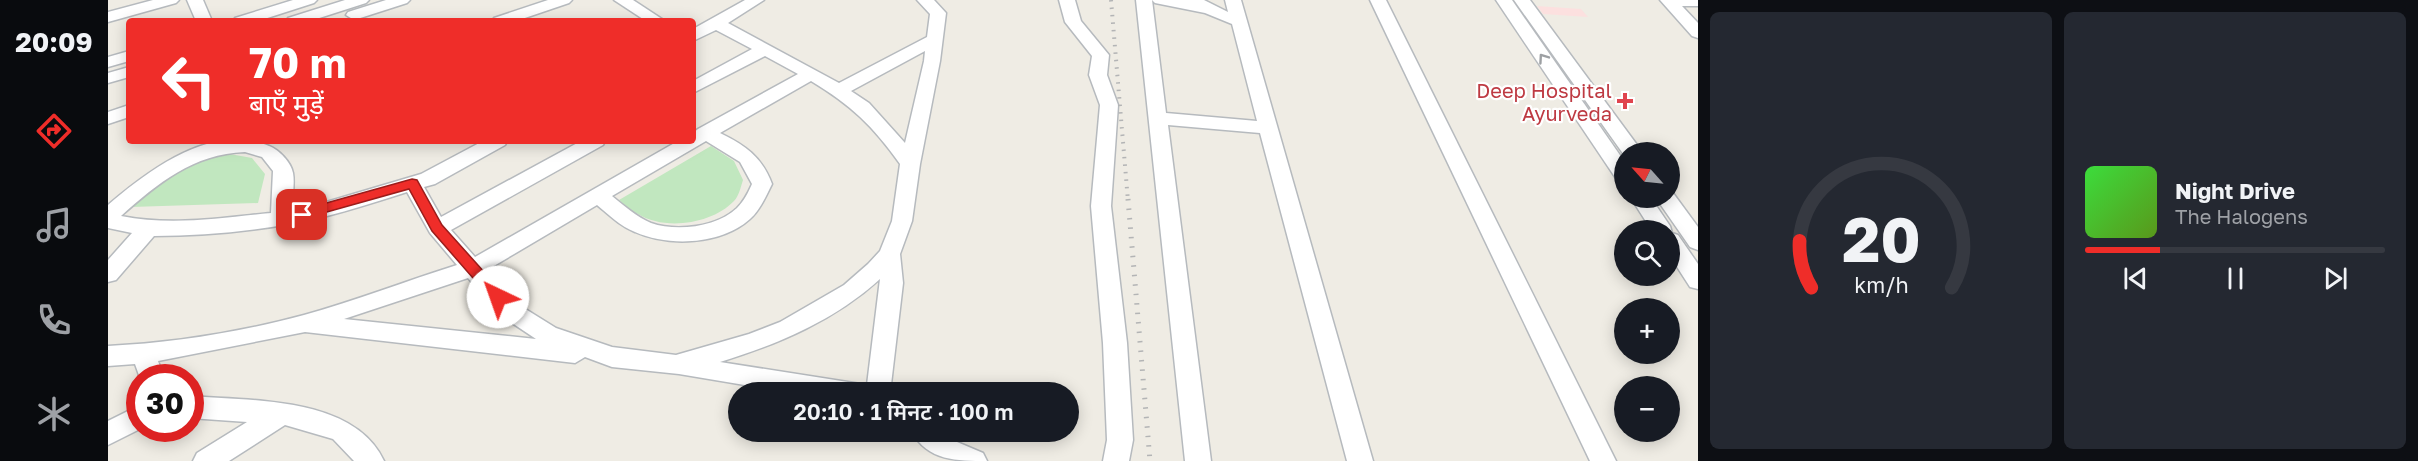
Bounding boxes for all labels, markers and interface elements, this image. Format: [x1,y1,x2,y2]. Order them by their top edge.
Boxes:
text: 20:09 [15,26,93,58]
text: 70 m [249,37,346,87]
icon: left [150,42,228,120]
one-way arrow [1539,53,1550,64]
place label: Deep Hospital Ayurveda [1476,78,1612,125]
text: बाएँ मुड़ें [249,88,324,120]
marker: Deep Hospital Ayurveda [1616,92,1634,110]
icon: directions [33,110,75,152]
north arrow [1614,142,1680,208]
map controls [1614,142,1680,442]
text: Night Drive [2175,177,2295,204]
pin [276,189,327,240]
icon: arrive [285,198,318,231]
text: 20 [1842,201,1920,276]
icon: music [33,204,75,246]
text: The Halogens [2175,204,2308,228]
button: search [1614,220,1680,286]
icon: previous [2119,262,2152,295]
icon: pause [2219,262,2252,295]
icon: next [2319,262,2352,295]
position arrow [466,265,530,329]
text: km/h [1854,272,1908,298]
button: + [1614,298,1680,364]
icon: phone [33,299,75,341]
speed limit sign: 30 [126,364,204,442]
button: − [1614,376,1680,442]
icon: climate [33,393,75,435]
text: 20:10 · 1 मिनट · 100 m [793,398,1014,425]

